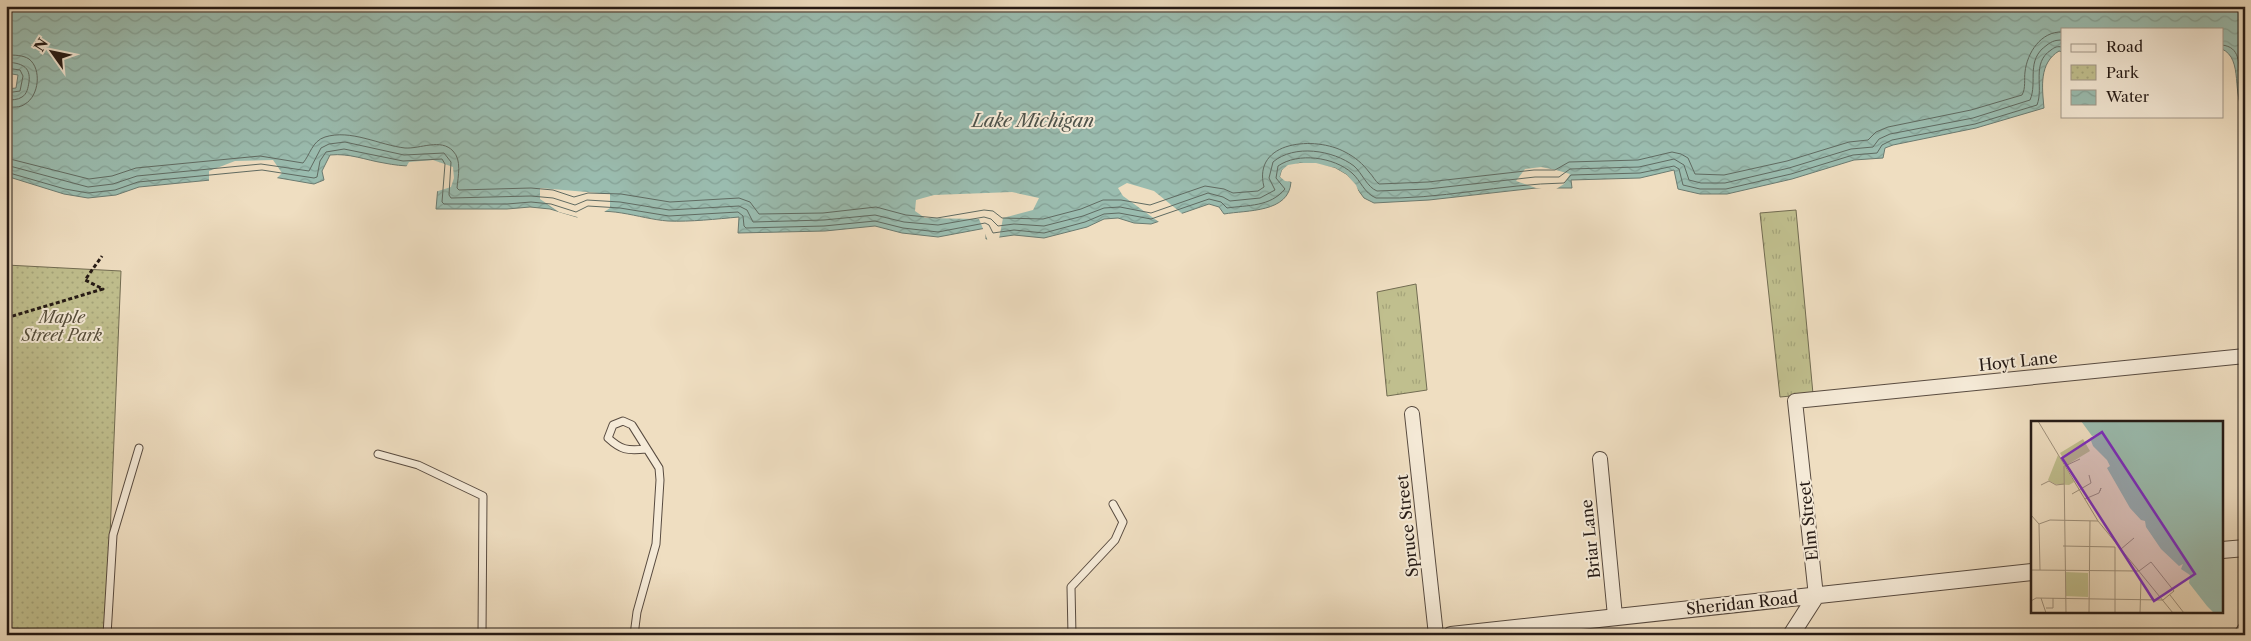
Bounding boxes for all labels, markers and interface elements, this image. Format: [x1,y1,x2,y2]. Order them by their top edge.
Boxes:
north arrow [28,28,78,78]
legend [2061,28,2224,118]
text: N [30,35,52,55]
text: Road [2106,37,2143,56]
text: Park [2106,63,2140,82]
text: Water [2105,87,2150,106]
water label: Lake Michigan [970,110,1094,132]
park label: Maple Street Park [21,307,103,345]
street label: Hoyt Lane [1977,347,2059,375]
inset map [2031,421,2224,614]
street label: Spruce Street [1392,473,1422,578]
street label: Elm Street [1794,480,1822,562]
street label: Briar Lane [1576,498,1604,580]
street label: Sheridan Road [1685,587,1799,619]

